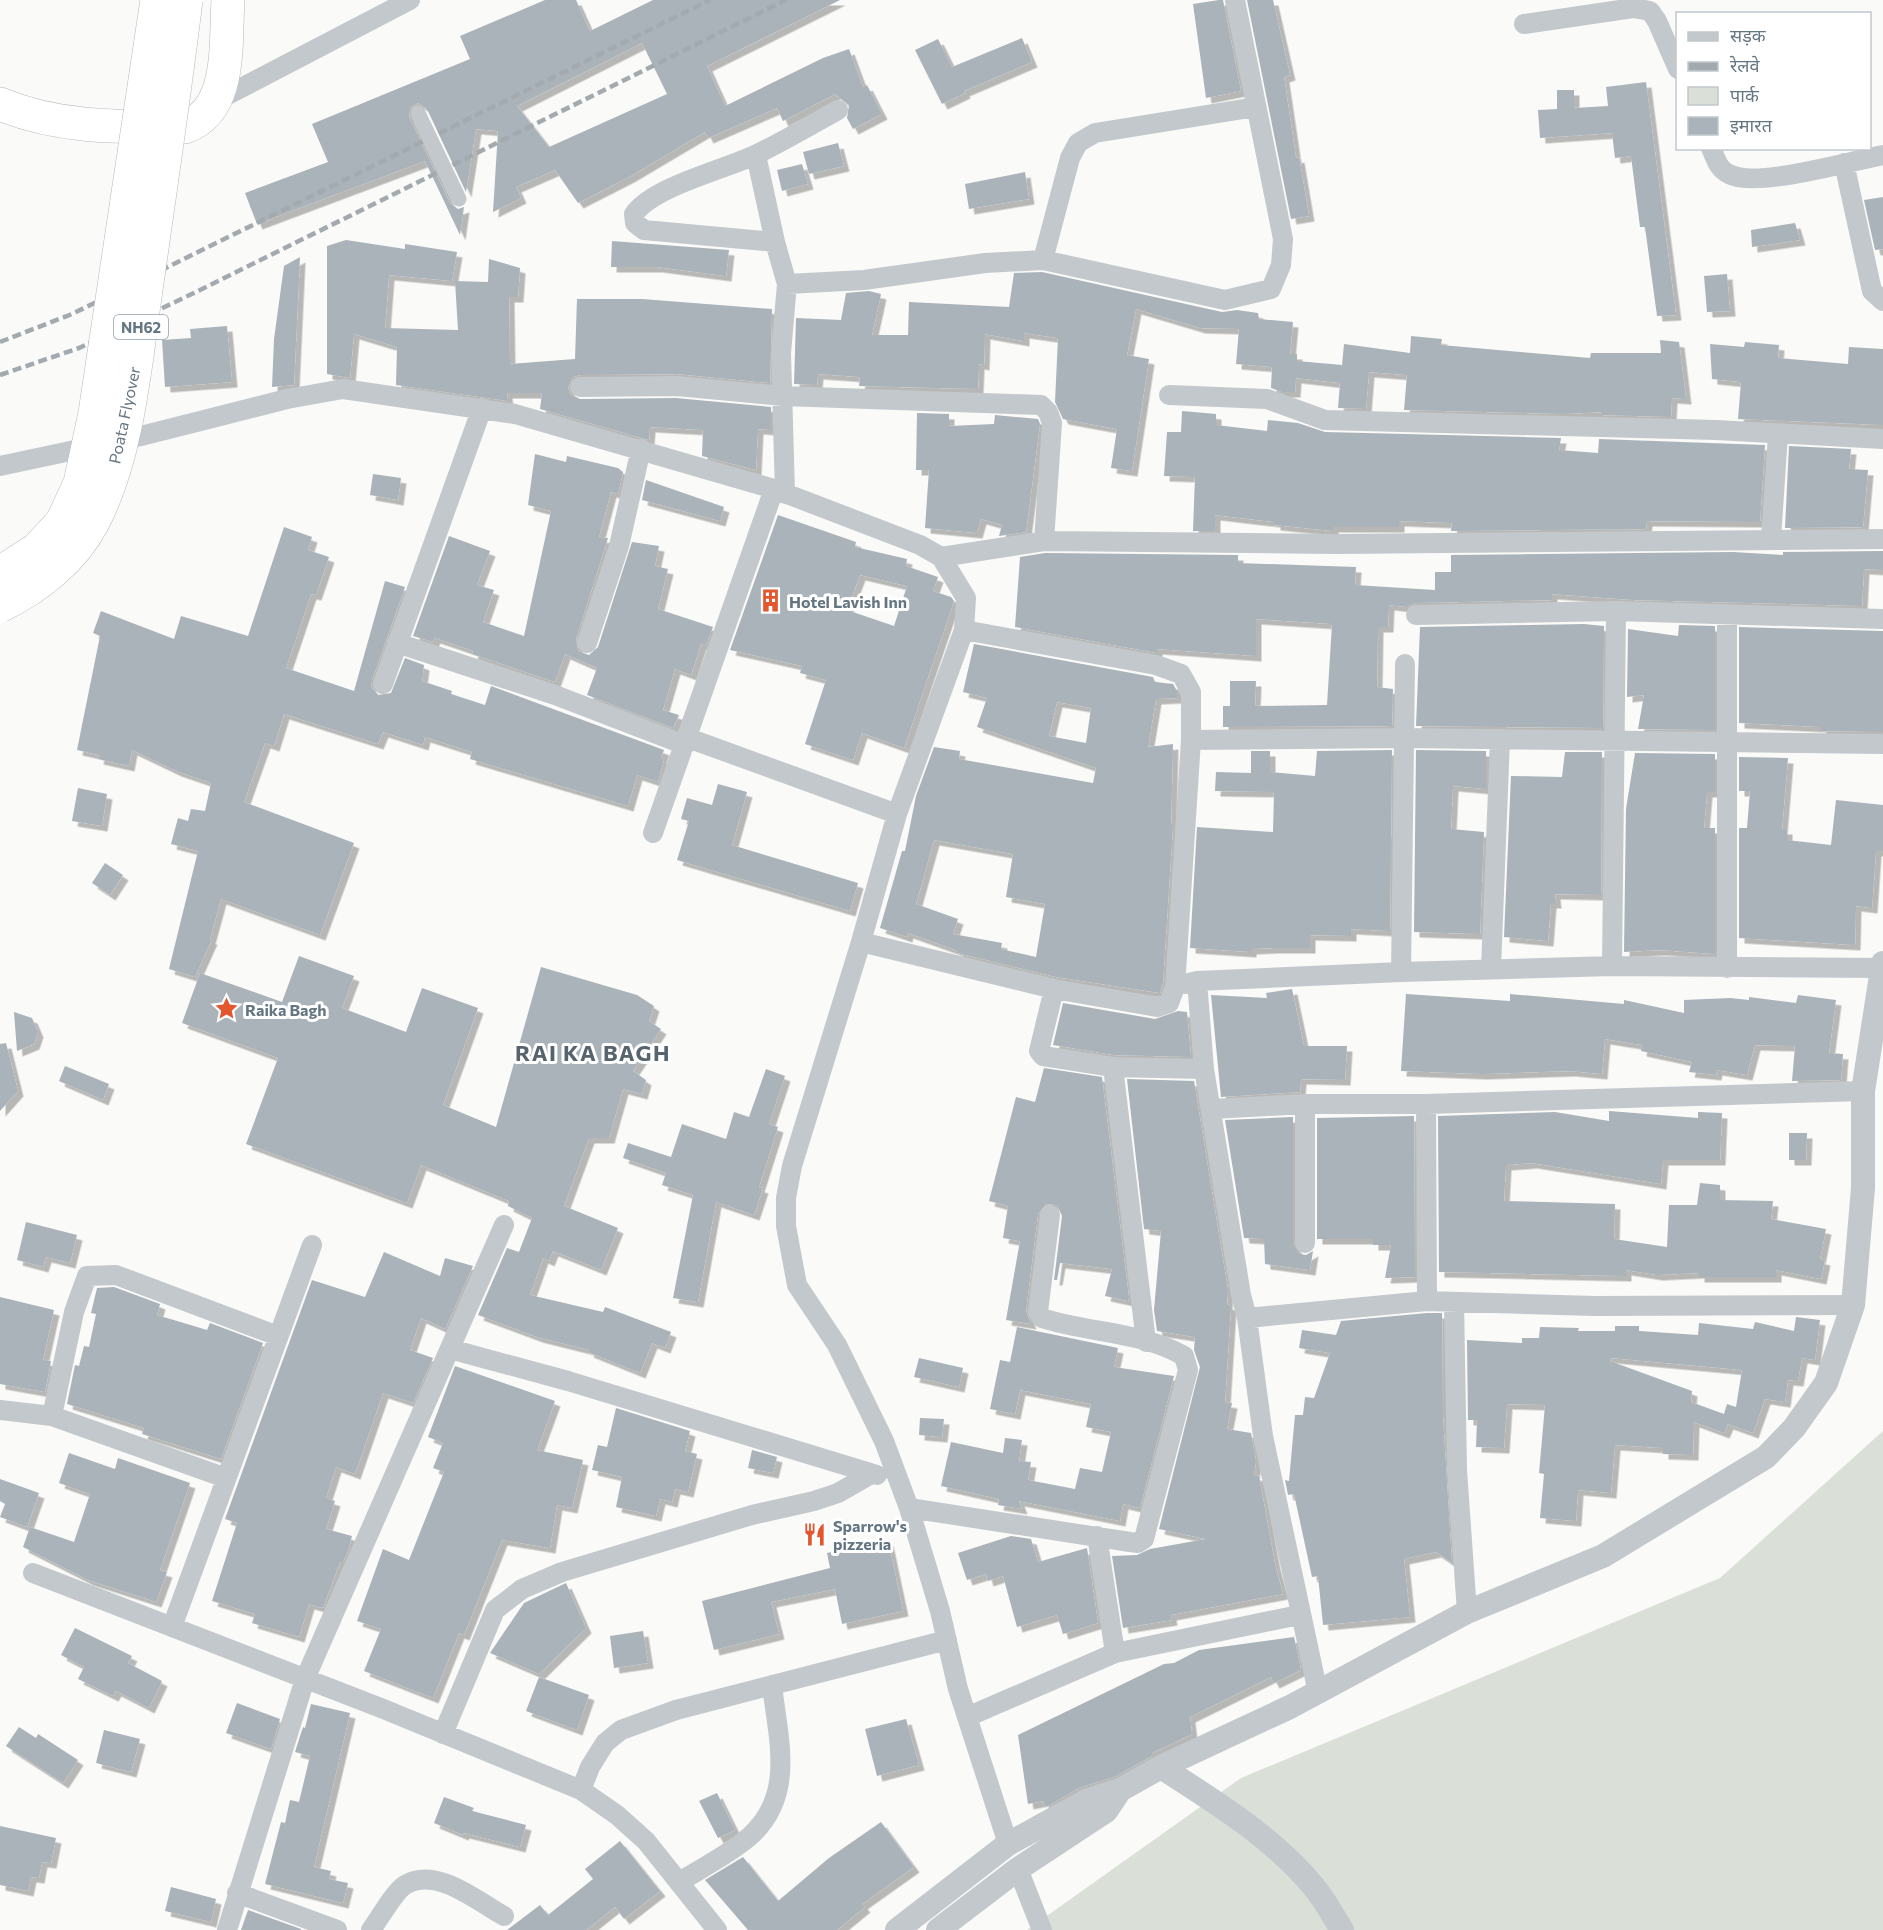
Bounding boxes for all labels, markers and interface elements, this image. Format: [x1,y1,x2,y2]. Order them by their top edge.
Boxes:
legend [1676,12,1871,150]
text: सड़क [1730,24,1767,46]
text: रेलवे [1729,54,1761,76]
text: पार्क [1730,84,1760,106]
text: इमारत [1730,114,1773,136]
road number: NH62 [114,315,168,339]
street label: Poata Flyover [104,364,144,465]
building icon: Hotel Lavish Inn [758,588,784,614]
place label: Hotel Lavish Inn [789,592,907,611]
place icon: Raika Bagh [214,996,240,1022]
place label: Raika Bagh [245,1000,327,1019]
district label: RAI KA BAGH [515,1039,671,1066]
place label: Sparrow's pizzeria [833,1516,907,1553]
restaurant icon: Sparrow's pizzeria [802,1521,828,1547]

